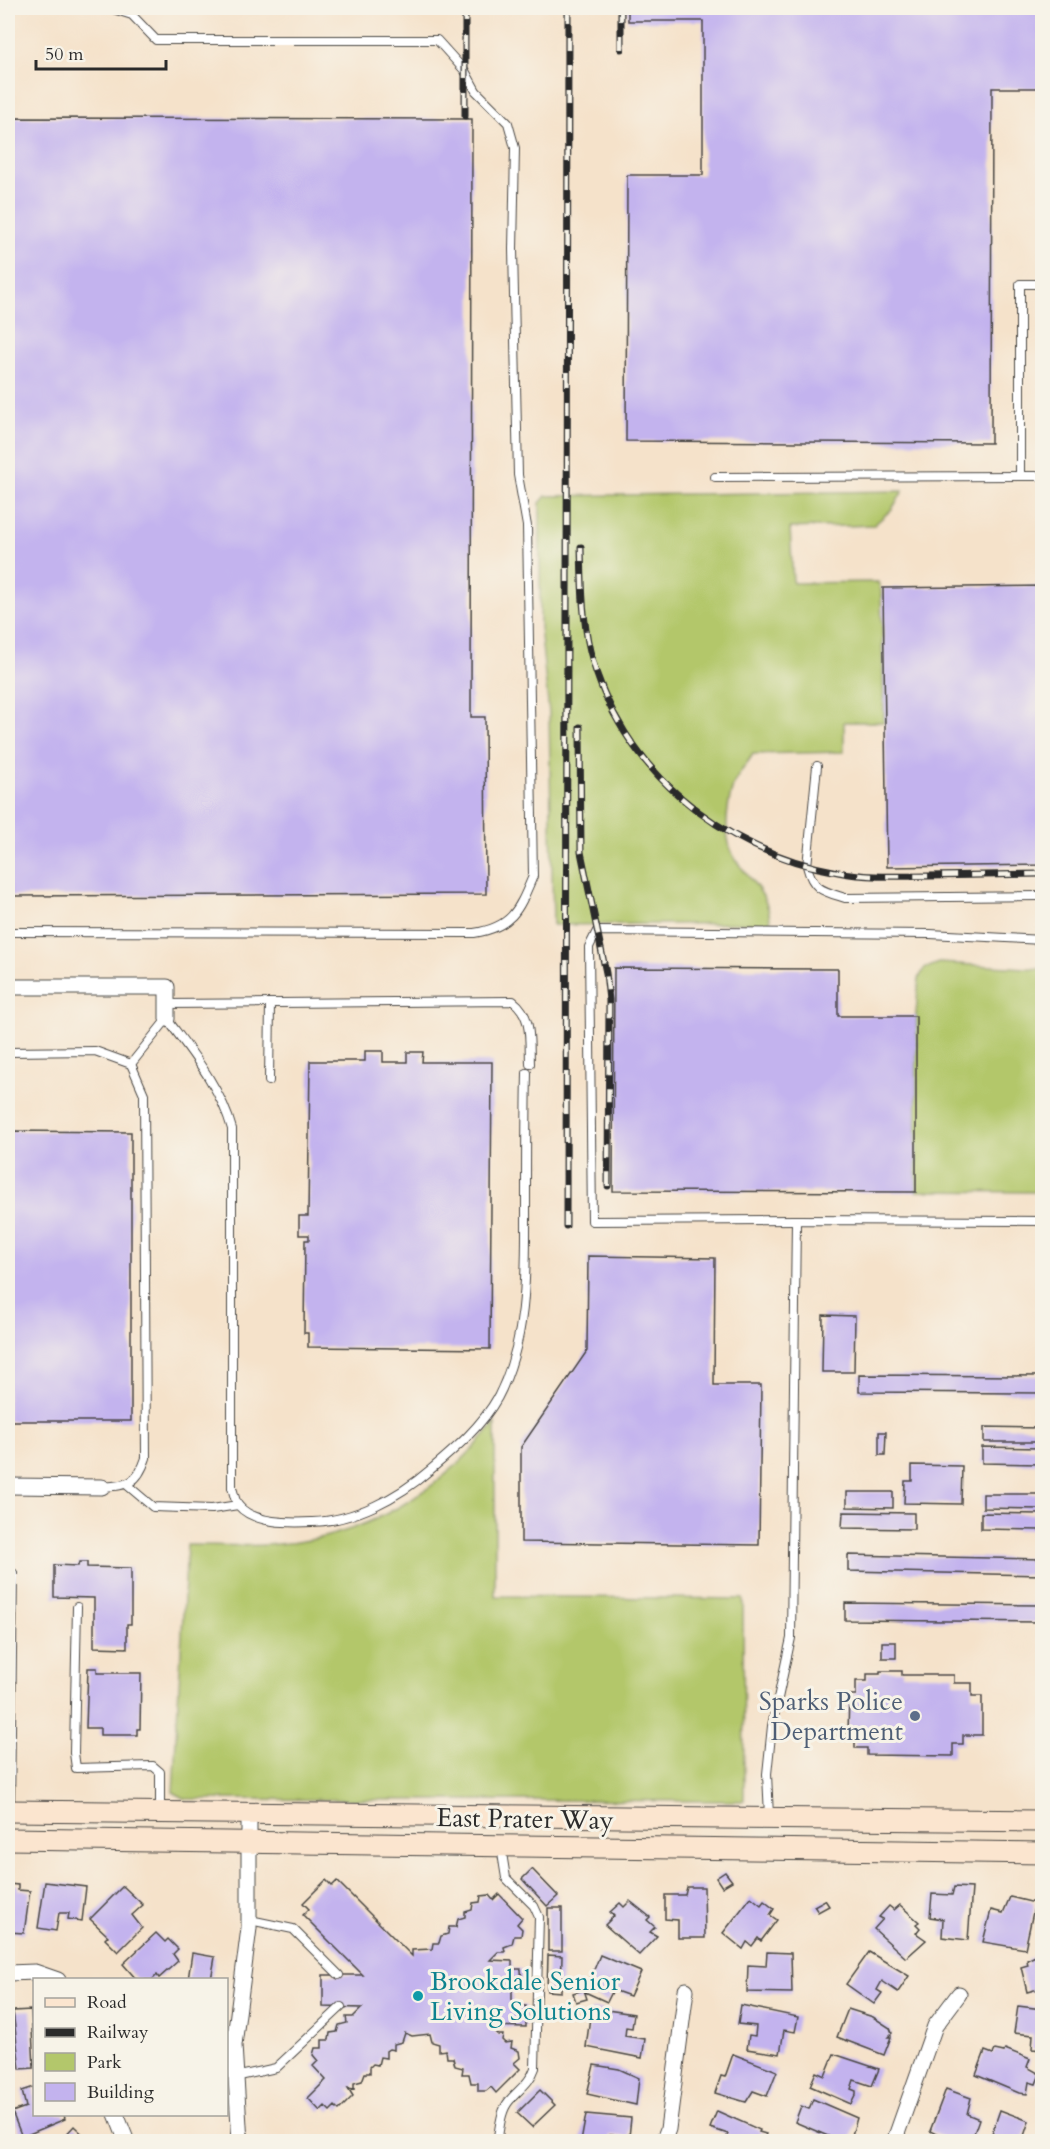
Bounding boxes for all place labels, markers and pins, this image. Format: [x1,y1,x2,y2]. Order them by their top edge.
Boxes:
place label: Sparks Police Department [759,1684,903,1749]
marker: Sparks Police Department [908,1709,922,1723]
place label: Brookdale Senior Living Solutions [430,1964,621,2029]
marker: Brookdale Senior Living Solutions [411,1989,425,2003]

